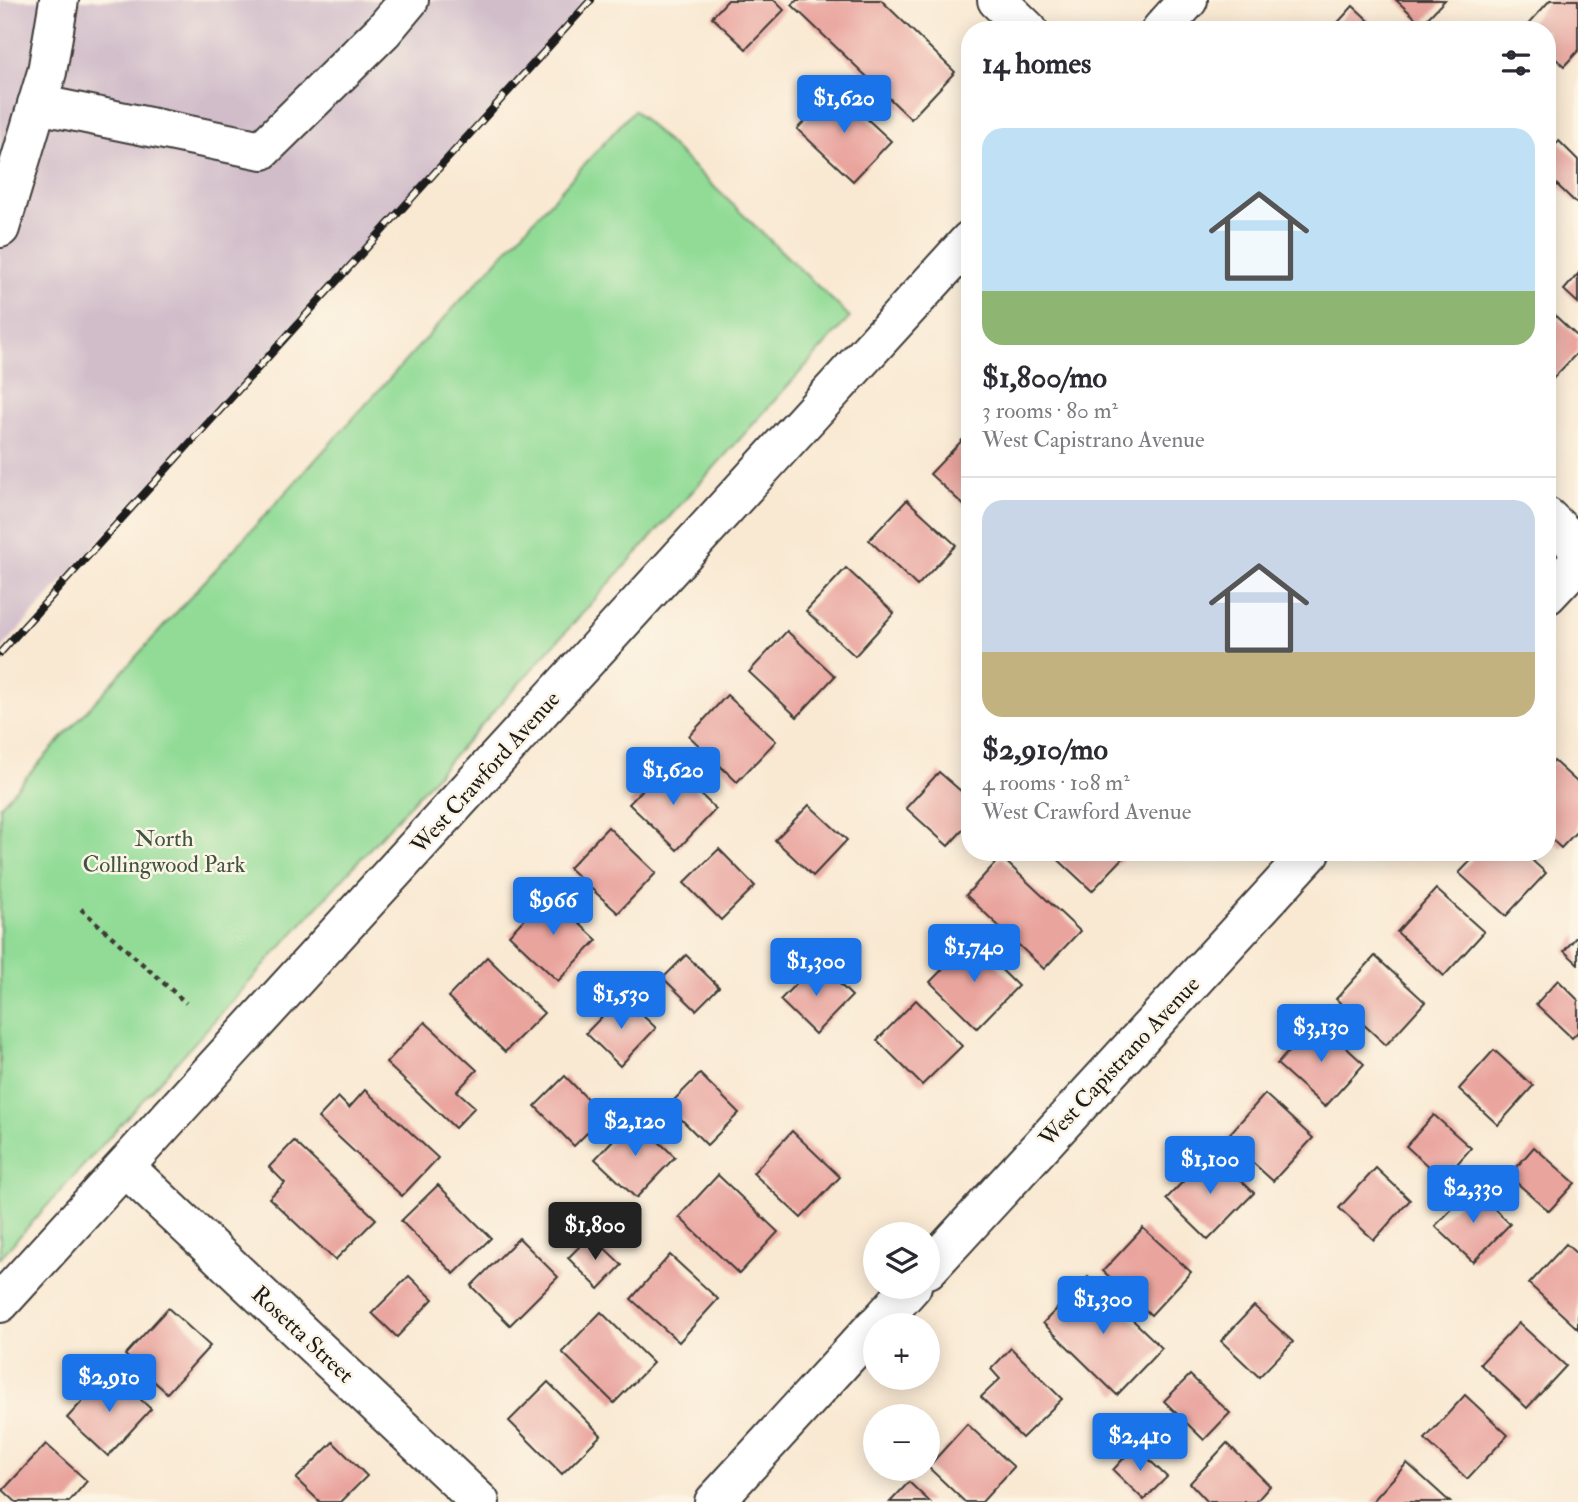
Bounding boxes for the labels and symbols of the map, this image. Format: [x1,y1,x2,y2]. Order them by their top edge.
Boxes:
pin: $1,620 [787,76,901,135]
street label: West Crawford Avenue [404,685,566,861]
pin: $1,620 [616,748,730,807]
park label: North Collingwood Park [82,824,246,879]
pin: $966 [512,878,594,937]
pin: $1,740 [917,925,1031,984]
pin: $1,300 [759,939,873,998]
street label: West Capistrano Avenue [1032,970,1207,1154]
pin: $1,530 [564,972,678,1031]
pin: $3,130 [1264,1004,1378,1064]
pin: $2,120 [578,1098,692,1158]
pin: $1,100 [1153,1136,1267,1196]
pin: $2,330 [1416,1166,1530,1225]
pin: $1,800 [538,1202,652,1262]
pin: $1,300 [1046,1276,1160,1336]
street label: Rosetta Street [245,1280,360,1389]
pin: $2,910 [52,1354,166,1414]
pin: $2,410 [1083,1414,1197,1473]

